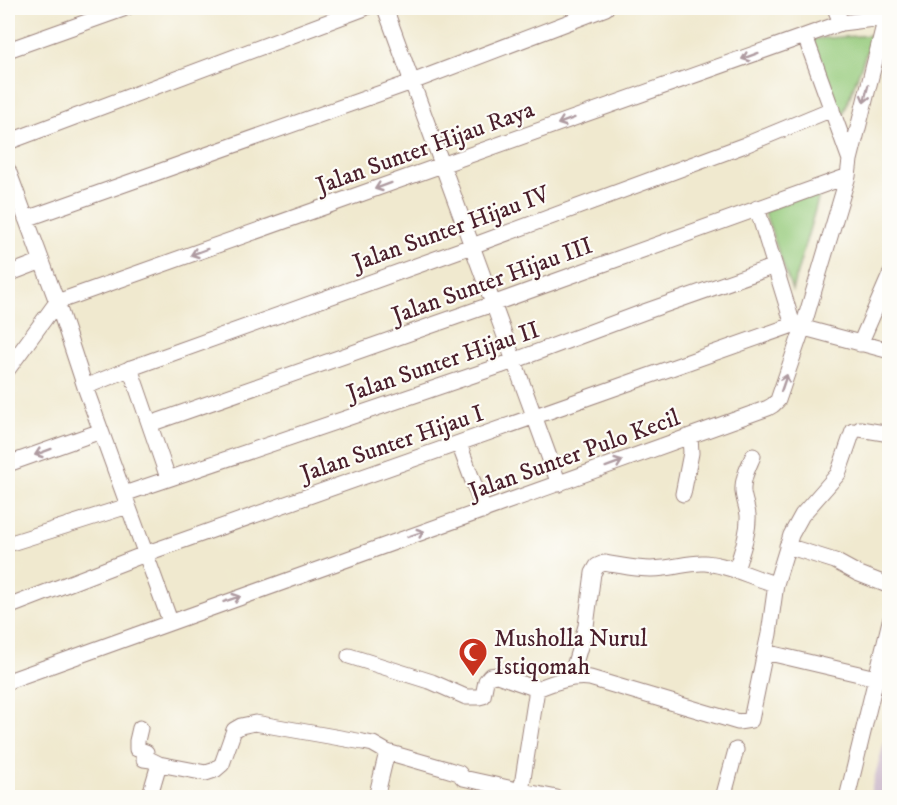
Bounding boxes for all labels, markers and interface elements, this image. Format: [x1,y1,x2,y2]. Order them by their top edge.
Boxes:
one-way arrow [741,51,760,62]
one-way arrow [860,84,872,103]
street label: Jalan Sunter Hijau Raya [311,94,539,202]
one-way arrow [557,116,576,127]
street label: Jalan Sunter Hijau IV [347,179,554,279]
one-way arrow [374,182,392,193]
street label: Jalan Sunter Hijau III [386,231,597,332]
one-way arrow [190,247,209,258]
street label: Jalan Sunter Hijau II [341,315,544,410]
one-way arrow [779,374,790,393]
street label: Jalan Sunter Hijau I [295,399,488,490]
street label: Jalan Sunter Pulo Kecil [463,403,685,508]
one-way arrow [34,447,53,458]
one-way arrow [604,458,622,469]
one-way arrow [406,528,425,539]
one-way arrow [222,593,241,604]
place label: Musholla Nurul Istiqomah [494,624,648,682]
mosque icon: Musholla Nurul Istiqomah [457,636,489,678]

